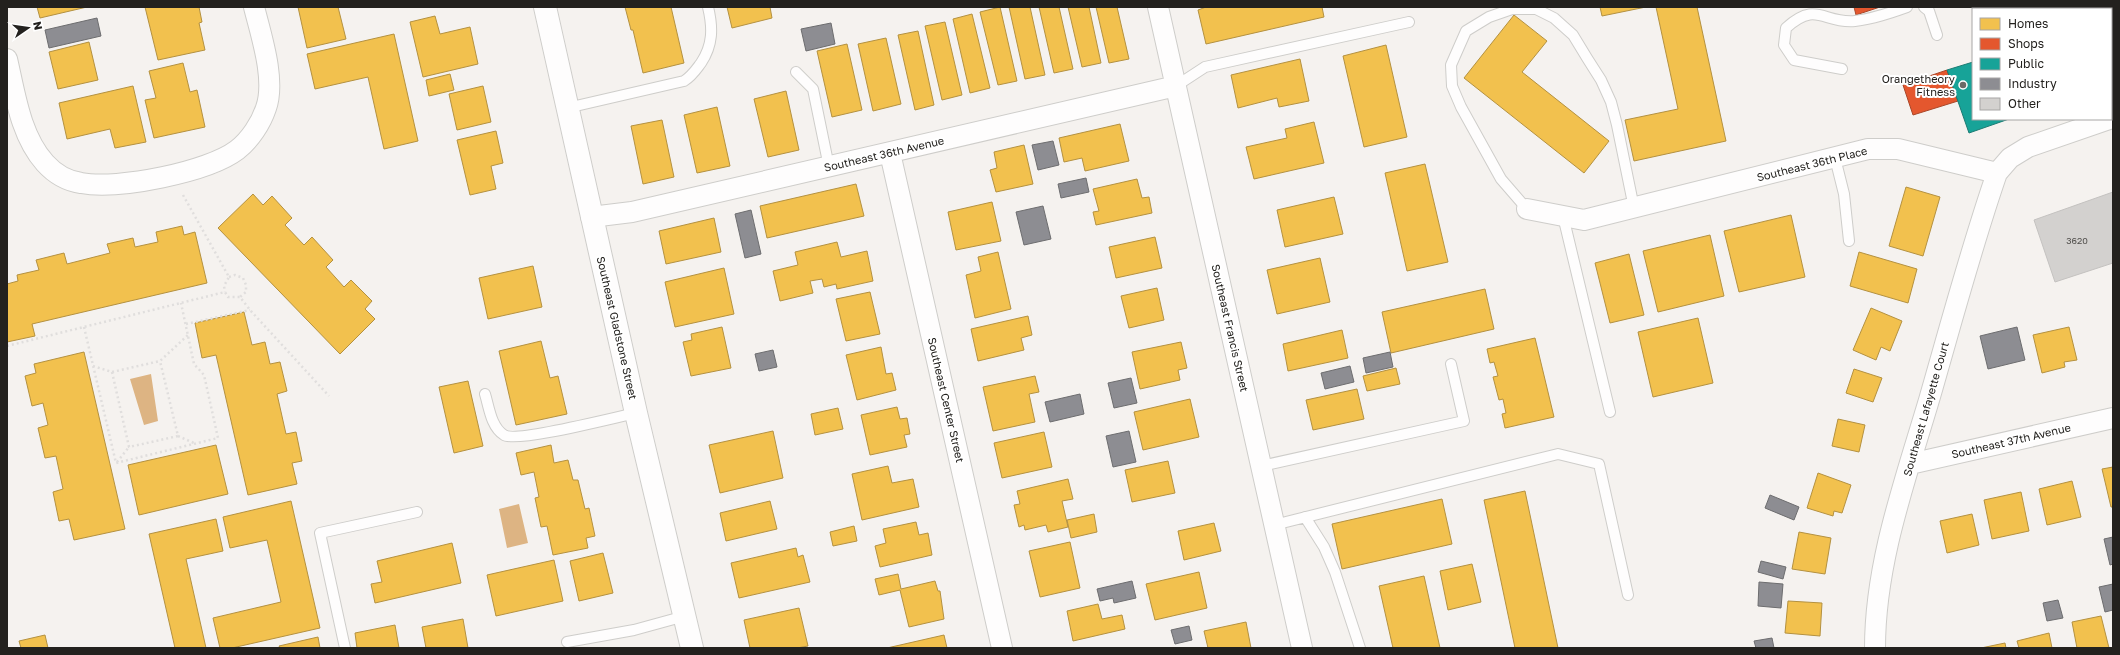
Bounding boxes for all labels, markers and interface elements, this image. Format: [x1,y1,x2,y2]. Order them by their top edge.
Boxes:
north arrow [8,8,48,48]
legend [1972,8,2112,120]
text: Homes [2008,16,2048,31]
text: N [31,20,46,31]
text: Shops [2008,36,2044,51]
text: Public [2008,56,2045,71]
place label: Orangetheory Fitness [1882,72,1955,98]
text: Industry [2008,76,2057,91]
marker: Orangetheory Fitness [1958,80,1968,90]
text: Other [2008,96,2041,111]
street label: Southeast 36th Avenue [823,133,945,174]
street label: Southeast 36th Place [1755,143,1868,184]
house number: 3620 [2066,235,2088,246]
street label: Southeast Gladstone Street [595,255,640,401]
street label: Southeast Francis Street [1209,263,1252,393]
street label: Southeast Center Street [926,336,967,464]
street label: Southeast Lafayette Court [1900,340,1951,478]
street label: Southeast 37th Avenue [1950,420,2072,461]

